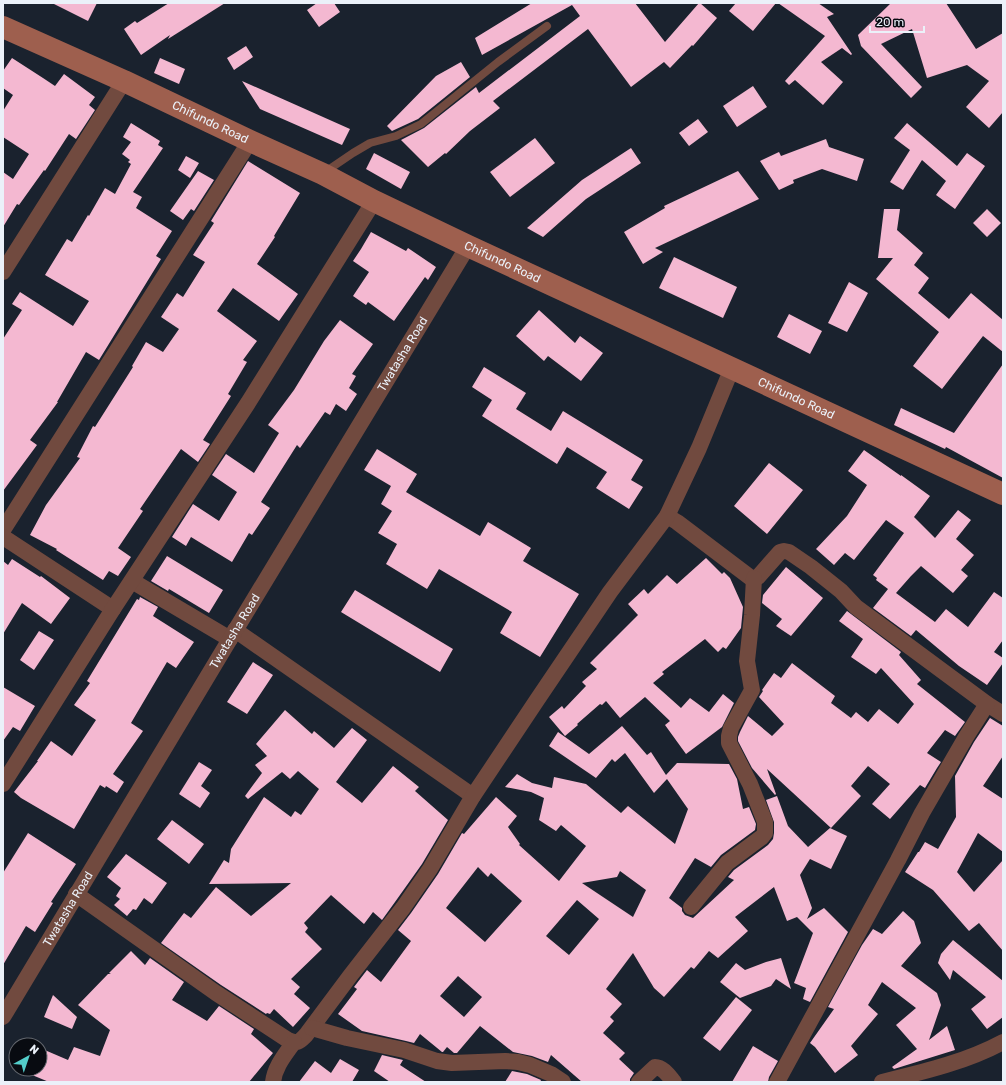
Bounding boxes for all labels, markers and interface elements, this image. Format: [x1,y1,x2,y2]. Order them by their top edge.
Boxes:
scale bar [870,8,924,34]
text: 20 m [876,15,904,29]
street label: Chifundo Road [170,98,251,146]
street label: Chifundo Road [462,238,543,286]
street label: Twatasha Road [375,314,431,394]
street label: Chifundo Road [756,374,837,422]
street label: Twatasha Road [207,591,263,671]
street label: Twatasha Road [40,869,96,949]
north arrow [8,1037,48,1077]
text: N [27,1042,41,1057]

